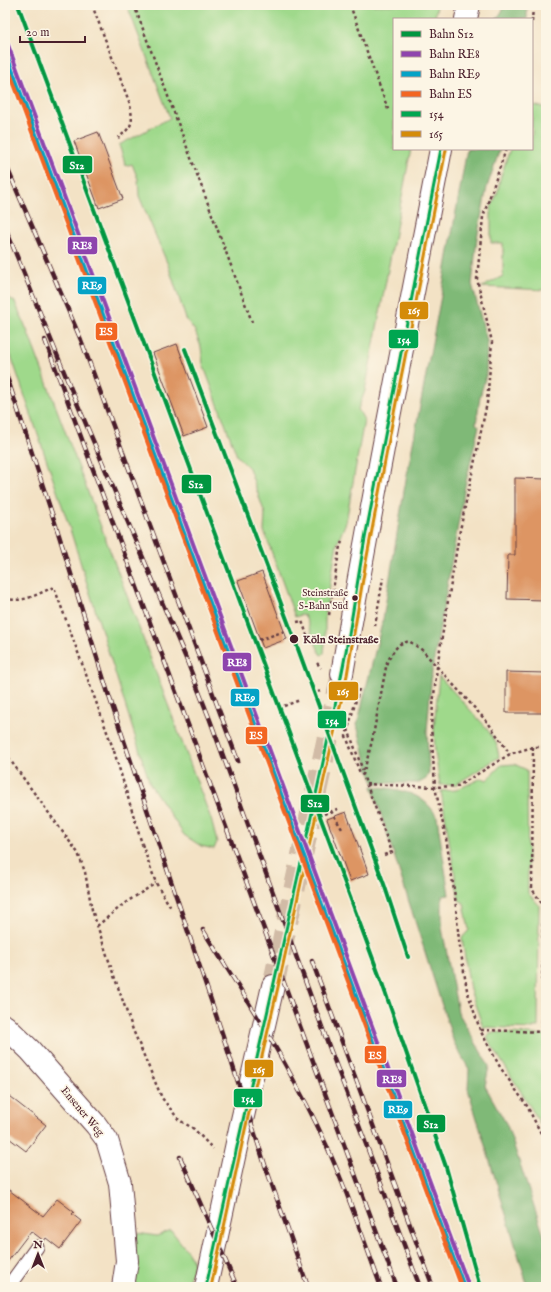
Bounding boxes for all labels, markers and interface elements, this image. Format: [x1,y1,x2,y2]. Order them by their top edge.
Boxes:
scale bar [20,18,85,44]
legend [393,18,533,150]
text: 20 m [26,25,49,40]
text: Bahn S12 [429,27,474,42]
text: Bahn RE8 [429,47,480,62]
text: Bahn RE9 [429,67,480,82]
text: Bahn ES [429,87,472,102]
text: 154 [429,107,444,122]
text: 165 [429,127,444,142]
line badge: S12 [62,155,93,174]
text: S12 [70,159,85,173]
line badge: RE8 [67,236,98,255]
text: RE8 [72,239,92,253]
line badge: RE9 [77,276,107,295]
text: RE9 [82,279,103,293]
line badge: 165 [399,301,429,320]
text: 165 [408,304,420,318]
line badge: ES [95,322,118,341]
text: ES [99,325,113,339]
line badge: 154 [388,329,419,349]
text: 154 [397,333,411,347]
line badge: S12 [181,474,212,494]
text: S12 [189,478,204,492]
place label: Steinstraße S-Bahn Süd [299,587,349,613]
marker: Steinstraße S-Bahn Süd [350,593,360,603]
marker: Köln Steinstraße [288,633,300,645]
place label: Köln Steinstraße [303,633,379,647]
line badge: RE8 [222,652,252,672]
text: RE8 [227,656,247,670]
line badge: 165 [328,681,359,701]
text: 165 [337,685,349,699]
line badge: RE9 [230,688,260,707]
text: RE9 [235,691,256,705]
line badge: 154 [317,710,347,729]
text: 154 [325,714,339,728]
line badge: ES [245,726,268,745]
text: ES [249,729,263,743]
line badge: S12 [300,794,330,813]
text: S12 [308,797,323,811]
line badge: ES [364,1045,387,1064]
text: ES [368,1049,382,1063]
line badge: 165 [244,1059,274,1078]
text: 165 [253,1063,265,1077]
line badge: RE8 [376,1069,407,1088]
text: RE8 [382,1073,402,1087]
street label: Ensener Weg [57,1084,108,1140]
line badge: 154 [233,1088,263,1108]
text: 154 [241,1092,255,1106]
line badge: RE9 [383,1100,413,1119]
text: RE9 [388,1103,409,1117]
line badge: S12 [416,1114,446,1133]
text: S12 [424,1118,439,1132]
north arrow [18,1234,58,1274]
text: N [32,1238,43,1252]

